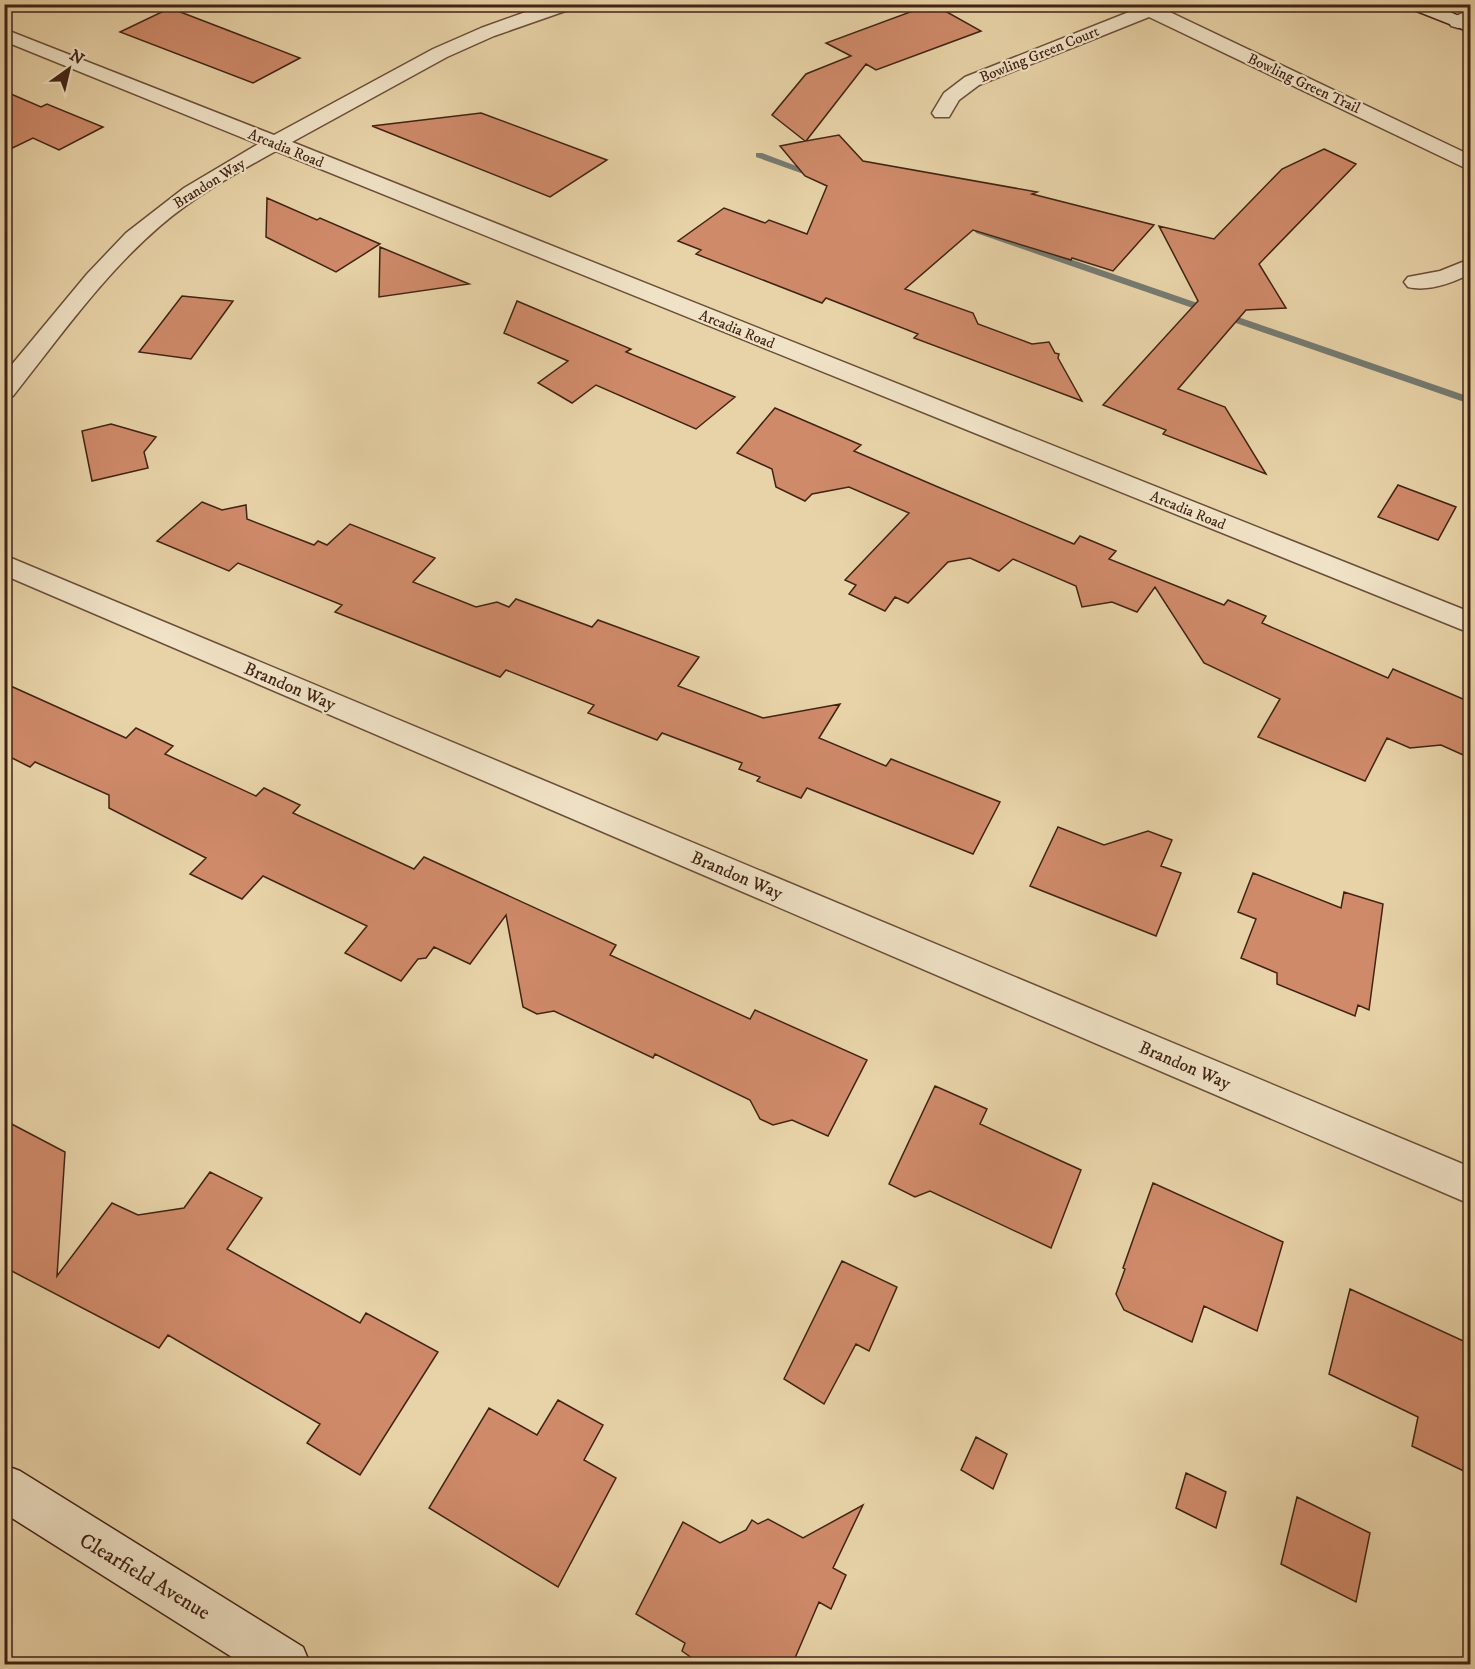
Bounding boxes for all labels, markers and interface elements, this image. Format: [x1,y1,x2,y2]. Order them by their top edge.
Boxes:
street label: Bowling Green Court [977,22,1102,87]
north arrow [39,39,99,99]
text: N [66,45,88,69]
street label: Bowling Green Trail [1244,49,1364,118]
street label: Arcadia Road [245,125,327,172]
street label: Brandon Way [170,153,249,213]
street label: Arcadia Road [696,306,778,353]
street label: Arcadia Road [1147,487,1229,534]
street label: Brandon Way [240,658,339,716]
street label: Brandon Way [687,847,786,905]
street label: Brandon Way [1135,1037,1234,1095]
street label: Clearfield Avenue [74,1528,215,1626]

